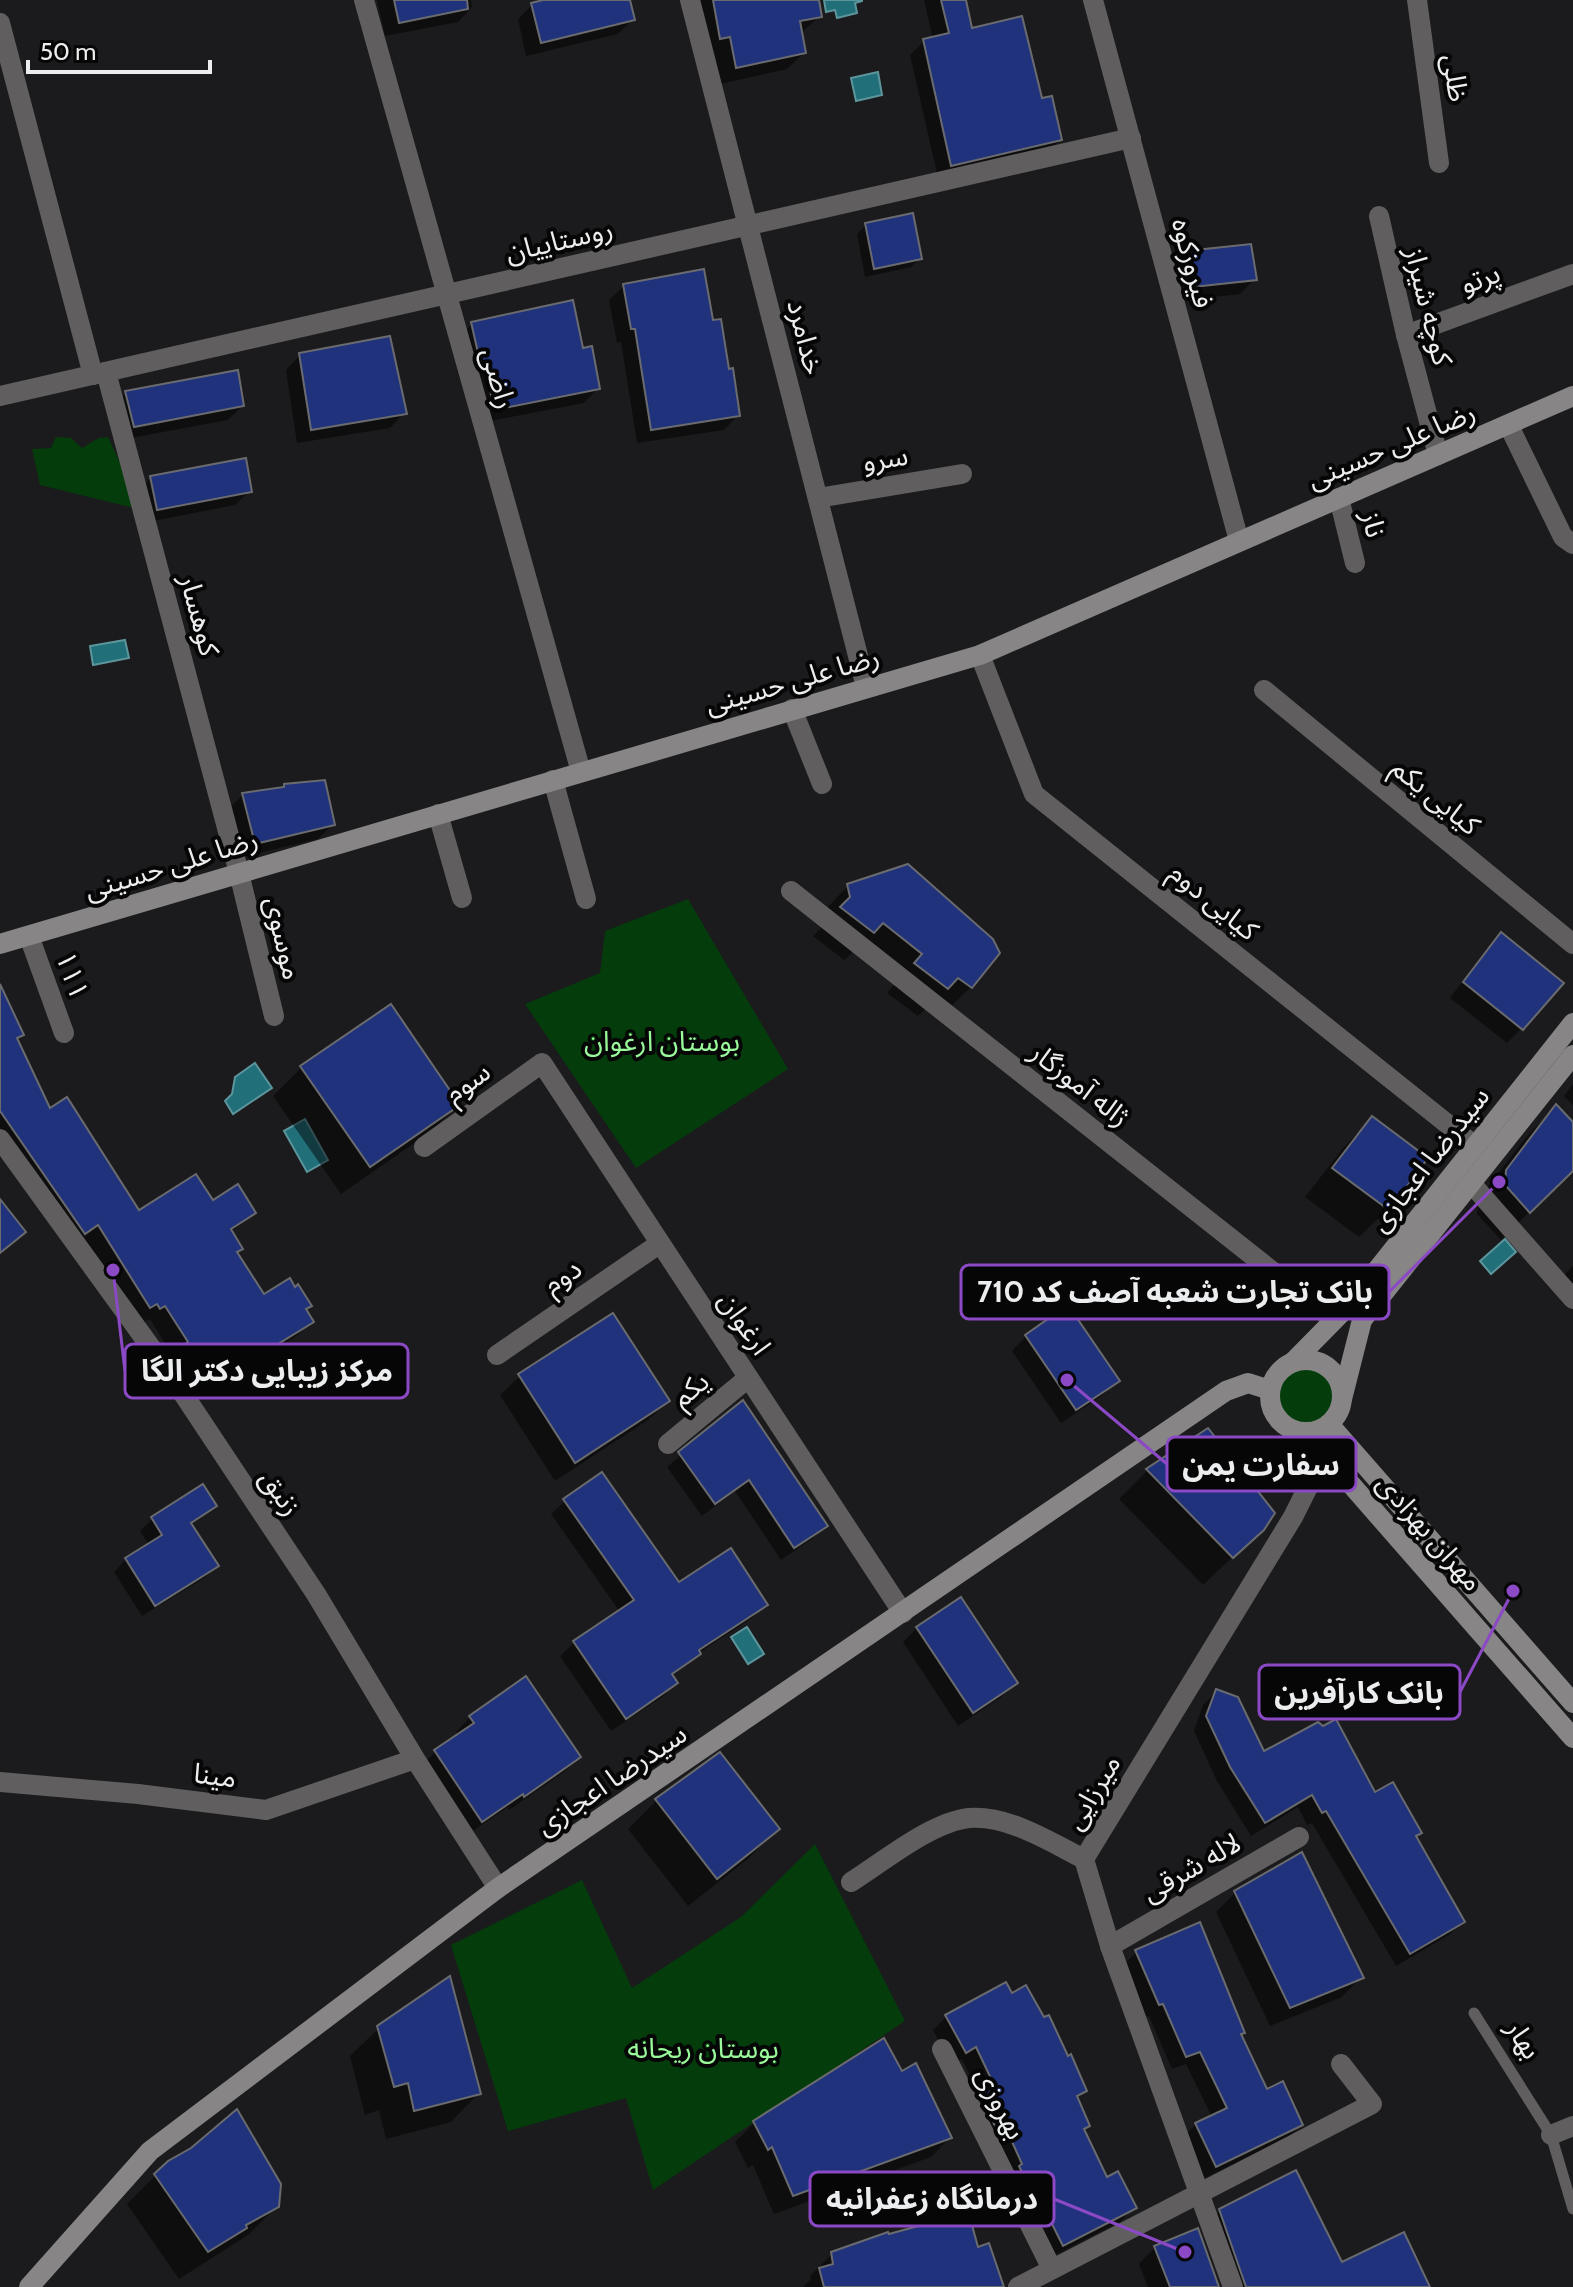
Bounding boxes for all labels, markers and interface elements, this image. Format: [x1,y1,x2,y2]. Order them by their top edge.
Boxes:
scale bar [28,24,210,74]
text: 50 m [40,37,96,66]
street label: ظلی [1436,52,1476,104]
street label: روستاییان [502,211,616,269]
street label: فیروزکوه [1165,214,1221,312]
street label: کوچه شیراز [1397,242,1460,369]
street label: پرتو [1455,255,1505,302]
street label: خدامرد [780,296,832,378]
street label: راضی [474,343,524,413]
street label: رضا علی حسینی [1302,394,1480,496]
street label: سرو [860,438,910,478]
street label: ناز [1354,506,1394,541]
street label: کوهسار [173,570,227,660]
street label: رضا علی حسینی [701,639,883,721]
street label: کیایی یکم [1382,750,1487,846]
street label: رضا علی حسینی [80,822,262,906]
street label: کیایی دوم [1160,855,1266,951]
street label: موسوی [258,893,310,983]
street label: ۱۱۱ [49,947,97,1003]
park label: بوستان ارغوان [584,1024,740,1058]
street label: ژاله آموزگار [1023,1034,1137,1133]
street label: سوم [437,1054,499,1113]
street label: سیدرضا اعجازی [1362,1080,1496,1238]
street label: دوم [536,1251,590,1304]
callout: بانک تجارت شعبه آصف کد 710 [961,1265,1389,1319]
text: بانک تجارت شعبه آصف کد 710 [977,1273,1373,1310]
street label: ارغوان [712,1285,778,1361]
callout: مرکز زیبایی دکتر الگا [125,1344,408,1398]
text: مرکز زیبایی دکتر الگا [141,1352,393,1389]
street label: یکم [664,1364,719,1418]
callout: سفارت یمن [1167,1437,1356,1491]
text: سفارت یمن [1182,1446,1340,1483]
street label: زنبق [252,1462,309,1522]
street label: مهران بهزادی [1370,1466,1490,1598]
callout: بانک کارآفرین [1259,1665,1460,1719]
text: بانک کارآفرین [1274,1674,1444,1711]
street label: سیدرضا اعجازی [529,1716,693,1842]
street label: میرزایی [1056,1748,1128,1836]
street label: مینا [192,1756,238,1794]
street label: لاله شرقی [1135,1825,1247,1909]
street label: بهار [1498,2012,1549,2065]
park label: بوستان ریحانه [627,2031,779,2065]
street label: بهروزی [968,2061,1034,2145]
callout: درمانگاه زعفرانیه [810,2172,1054,2226]
text: درمانگاه زعفرانیه [826,2180,1038,2217]

